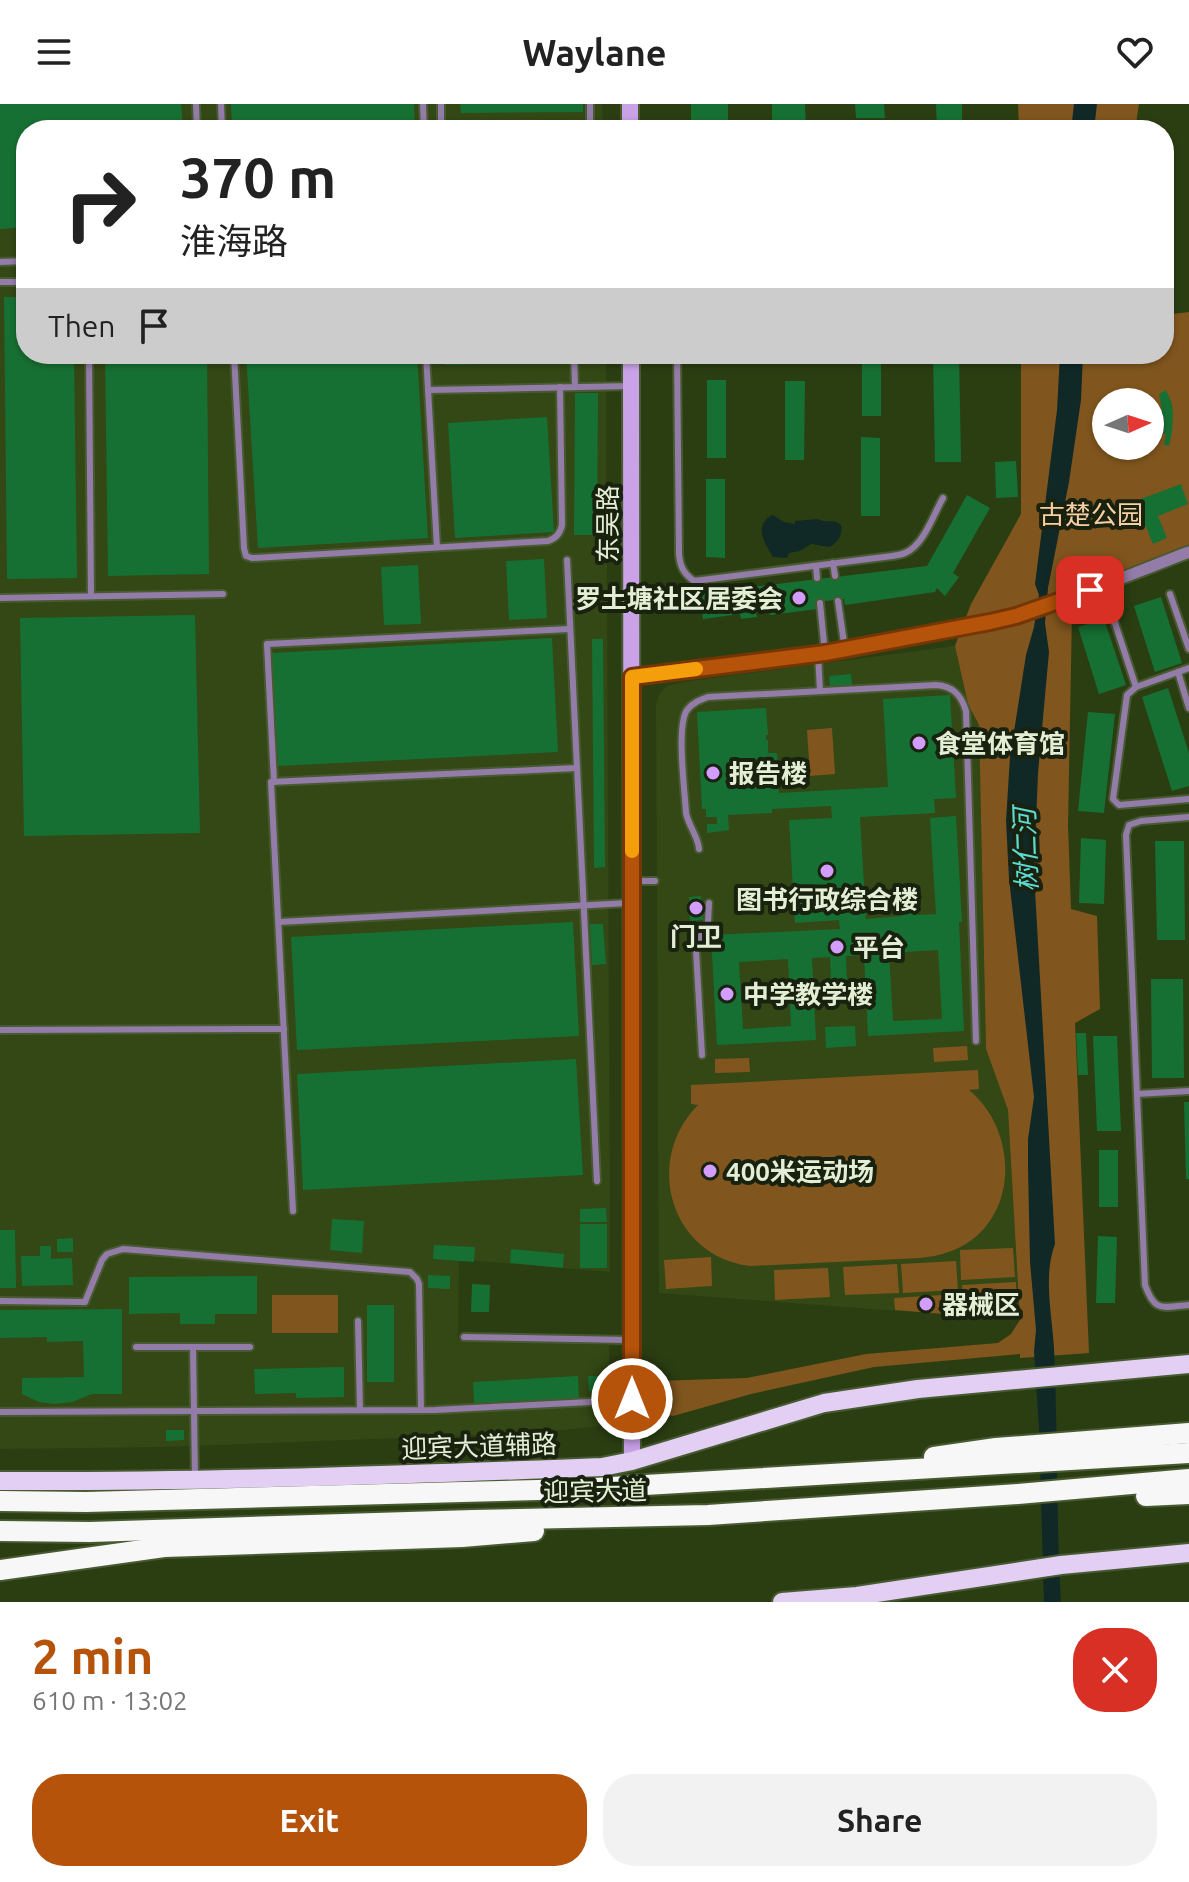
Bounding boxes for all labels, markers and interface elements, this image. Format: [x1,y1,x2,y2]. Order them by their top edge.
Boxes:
icon: menu [32,30,76,74]
icon: heart [1113,30,1157,74]
text: Waylane [523,32,666,73]
text: 370 m [180,146,336,209]
icon: right [48,152,152,256]
text: 淮海路 [180,220,288,261]
icon: arrive [132,304,176,348]
text: Then [48,309,116,343]
north arrow [1092,388,1164,460]
map controls [1092,388,1164,460]
street label: 东吴路 [593,485,622,563]
park label: 古楚公园 [1039,500,1143,529]
pin [1056,556,1124,624]
icon: arrive [1068,568,1112,612]
place label: 罗土塘社区居委会 [575,584,783,613]
marker: 罗土塘社区居委会 [790,589,808,607]
place label: 食堂体育馆 [935,729,1065,758]
marker: 食堂体育馆 [910,734,928,752]
place label: 报告楼 [729,759,807,788]
marker: 报告楼 [704,764,722,782]
water label: 树仁河 [1008,802,1042,893]
marker: 图书行政综合楼 [818,862,836,880]
place label: 图书行政综合楼 [736,885,918,914]
marker: 门卫 [687,899,705,917]
place label: 门卫 [670,922,722,951]
place label: 平台 [853,933,905,962]
marker: 平台 [828,938,846,956]
place label: 中学教学楼 [743,980,873,1009]
marker: 中学教学楼 [718,985,736,1003]
place label: 400米运动场 [726,1157,874,1186]
marker: 400米运动场 [701,1162,719,1180]
place label: 器械区 [942,1290,1020,1319]
marker: 器械区 [917,1295,935,1313]
position arrow [590,1357,674,1441]
street label: 迎宾大道辅路 [401,1429,557,1463]
street label: 迎宾大道 [543,1476,647,1506]
button: close [1073,1628,1157,1712]
text: 2 min [32,1629,153,1683]
text: 610 m · 13:02 [32,1686,188,1715]
button: Exit [32,1774,587,1866]
button: Share [603,1774,1157,1866]

